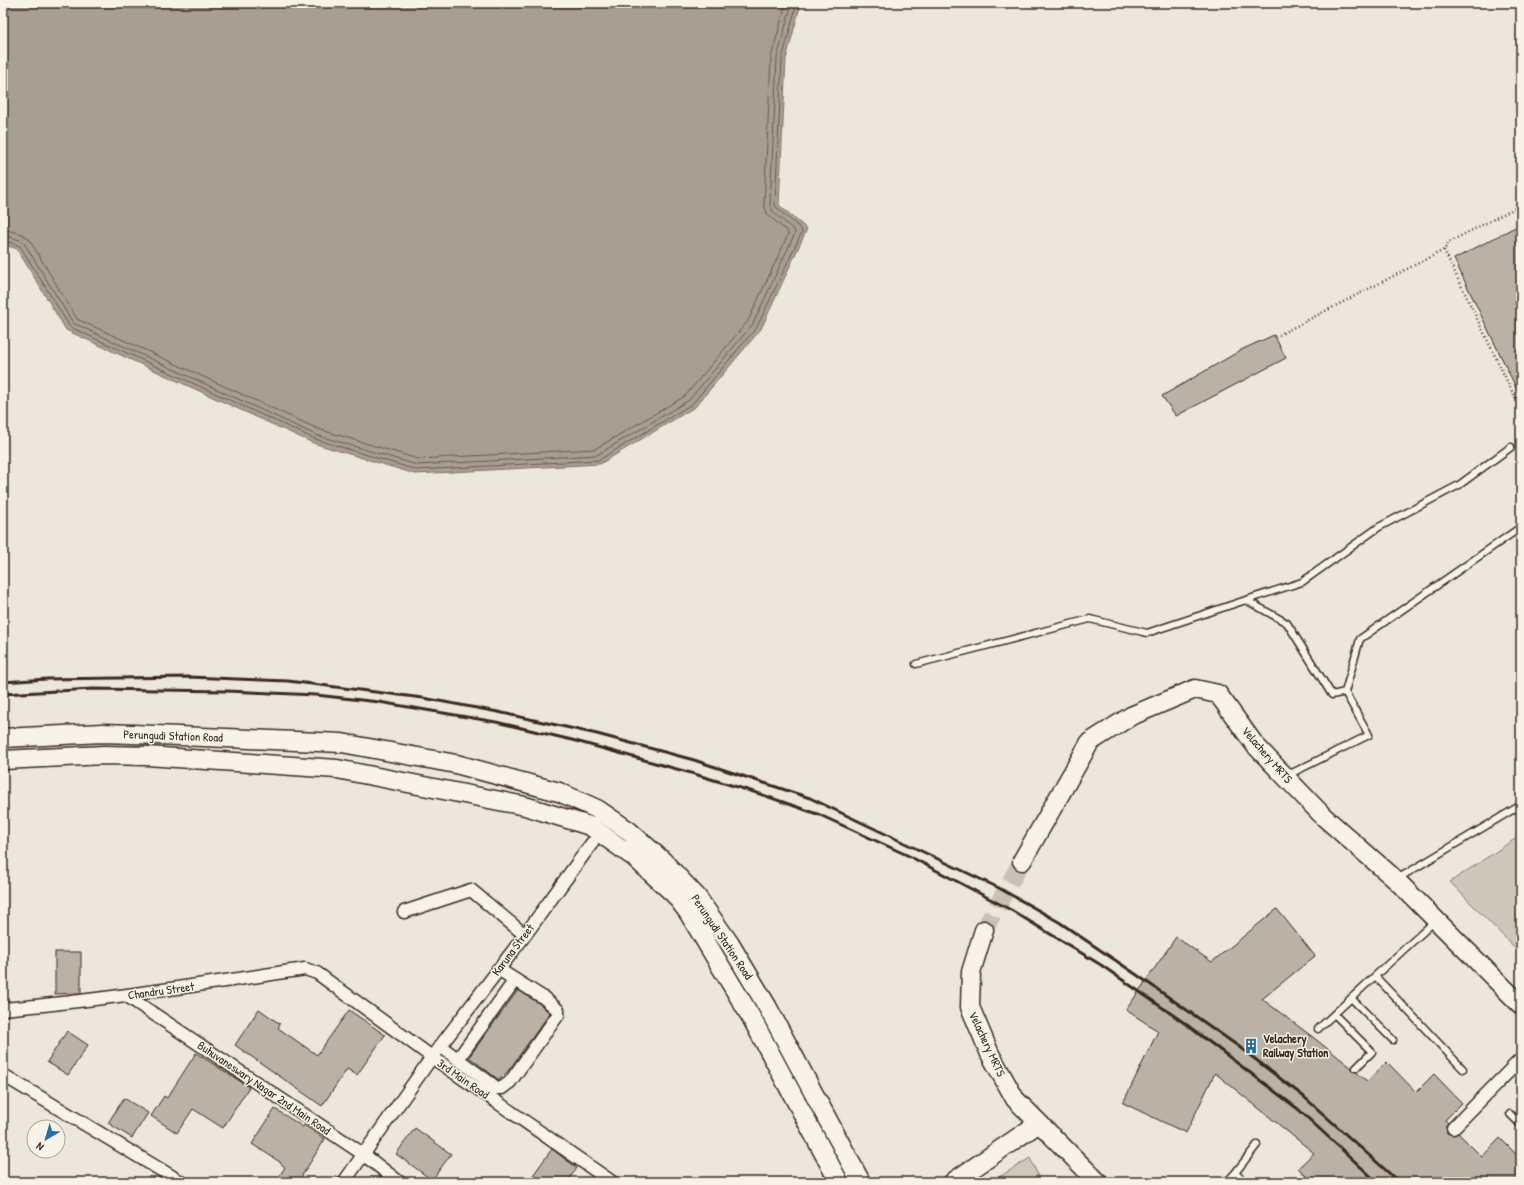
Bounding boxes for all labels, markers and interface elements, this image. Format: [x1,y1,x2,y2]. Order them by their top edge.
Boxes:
street label: Velachery MRTS [1238,723,1297,787]
street label: Perungudi Station Road [123,725,223,746]
street label: Perungudi Station Road [688,891,757,983]
street label: Karuna Street [487,919,538,979]
street label: Chandru Street [127,977,196,1004]
street label: Velachery MRTS [965,1008,1010,1080]
place label: Velachery Railway Station [1263,1030,1329,1062]
street label: Buhuvaneswary Nagar 2nd Main Road [194,1037,334,1139]
building icon: Velachery Railway Station [1242,1037,1260,1055]
street label: 3rd Main Road [434,1054,493,1103]
north arrow [26,1119,66,1159]
text: N [33,1139,46,1154]

